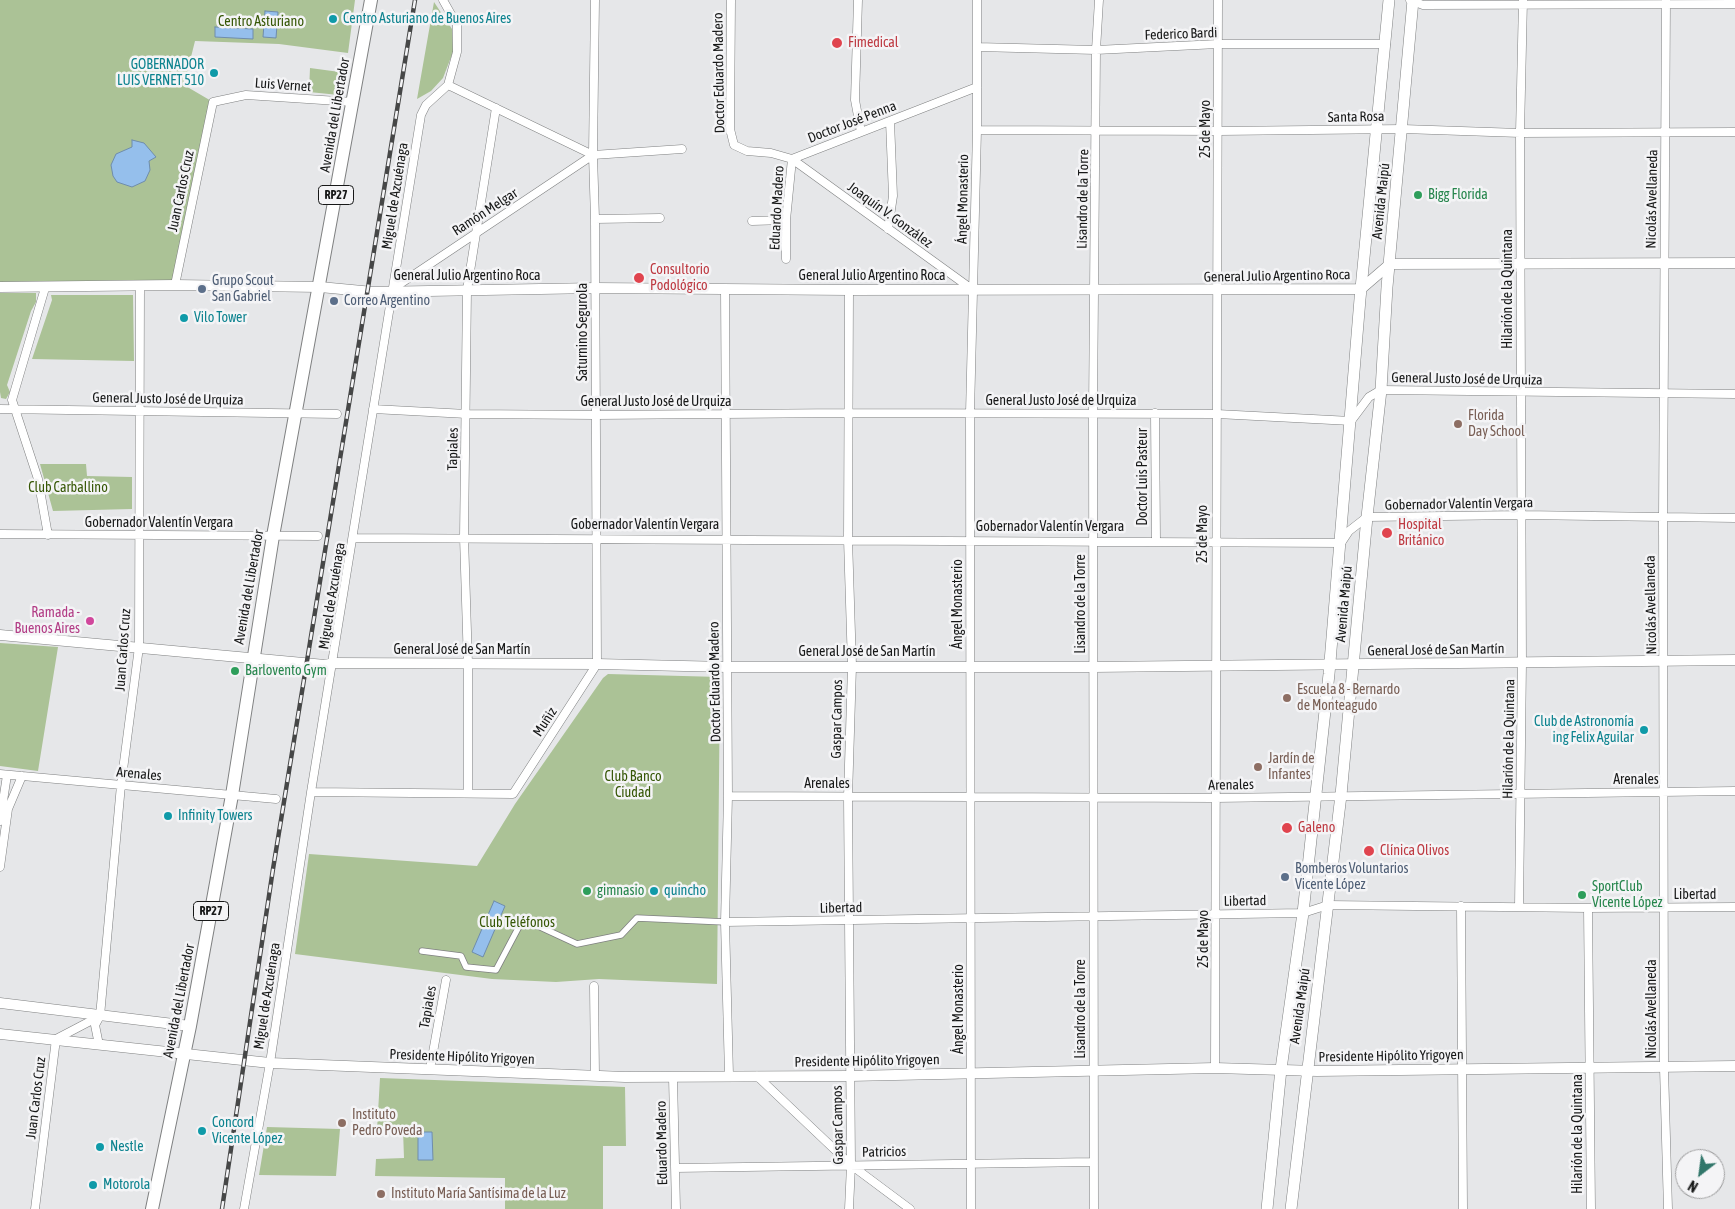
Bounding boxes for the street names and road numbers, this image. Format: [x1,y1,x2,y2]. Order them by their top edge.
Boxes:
street label: Doctor Eduardo Madero [710,12,728,134]
street label: Federico Bardi [1144,24,1218,44]
street label: Avenida del Libertador [317,56,353,174]
street label: Luis Vernet [254,75,312,95]
street label: Doctor José Penna [805,97,899,147]
street label: 25 de Mayo [1198,100,1214,158]
street label: Santa Rosa [1328,108,1384,126]
street label: Miguel de Azcuénaga [378,141,412,251]
street label: Juan Carlos Cruz [164,149,198,233]
street label: Lisandro de la Torre [1074,149,1092,249]
street label: Nicolás Avellaneda [1643,149,1661,249]
street label: Ángel Monasterio [954,154,972,244]
street label: Avenida Maipú [1369,162,1393,240]
street label: Eduardo Madero [766,165,788,251]
street label: Joaquín V. González [844,179,936,251]
street label: Ramón Melgar [449,185,521,239]
road number: RP27 [318,186,354,204]
street label: Hilarión de la Quintana [1500,229,1516,349]
street label: General Julio Argentino Roca [1203,266,1351,286]
street label: General Julio Argentino Roca [394,268,540,284]
street label: General Julio Argentino Roca [799,268,945,284]
street label: Saturnino Segurola [575,283,591,381]
street label: General Justo José de Urquiza [1391,369,1543,389]
street label: General Justo José de Urquiza [92,389,244,409]
street label: General Justo José de Urquiza [985,393,1137,409]
street label: General Justo José de Urquiza [580,394,732,410]
street label: Tapiales [444,427,462,471]
street label: Doctor Luis Pasteur [1135,428,1151,526]
street label: Gobernador Valentín Vergara [1385,494,1533,514]
street label: 25 de Mayo [1195,505,1211,563]
street label: Gobernador Valentín Vergara [85,515,233,531]
street label: Gobernador Valentín Vergara [571,517,719,533]
street label: Gobernador Valentín Vergara [976,519,1124,535]
street label: Avenida del Libertador [231,528,267,646]
street label: Miguel de Azcuénaga [315,541,349,651]
street label: Lisandro de la Torre [1073,554,1089,654]
street label: Nicolás Avellaneda [1642,555,1660,655]
street label: Ángel Monasterio [950,559,966,649]
street label: Avenida Maipú [1332,565,1356,643]
street label: Juan Carlos Cruz [112,608,134,692]
street label: Doctor Eduardo Madero [706,621,724,743]
street label: General José de San Martín [1367,640,1505,660]
street label: General José de San Martín [393,642,531,658]
street label: General José de San Martín [798,644,936,660]
street label: Gaspar Campos [828,679,846,759]
street label: Hilarión de la Quintana [1500,679,1518,799]
street label: Muñiz [529,704,561,740]
street label: Arenales [116,764,162,784]
street label: Arenales [1613,772,1659,788]
street label: Arenales [804,776,850,792]
street label: Arenales [1208,776,1254,794]
street label: Libertad [1674,887,1716,903]
street label: Libertad [1223,892,1267,910]
street label: Libertad [819,899,863,917]
road number: RP27 [194,901,228,920]
street label: 25 de Mayo [1196,910,1212,968]
street label: Miguel de Azcuénaga [250,941,284,1051]
street label: Avenida del Libertador [160,942,198,1060]
street label: Lisandro de la Torre [1073,959,1089,1059]
street label: Nicolás Avellaneda [1644,959,1660,1059]
street label: Ángel Monasterio [951,964,967,1054]
street label: Avenida Maipú [1286,967,1314,1045]
street label: Tapiales [416,984,440,1030]
street label: Presidente Hipólito Yrigoyen [389,1046,535,1068]
street label: Presidente Hipólito Yrigoyen [1318,1046,1464,1066]
street label: Presidente Hipólito Yrigoyen [794,1051,940,1071]
street label: Juan Carlos Cruz [23,1056,49,1140]
street label: Hilarión de la Quintana [1570,1074,1586,1194]
street label: Gaspar Campos [829,1085,847,1165]
street label: Eduardo Madero [653,1100,671,1186]
street label: Patricios [862,1143,906,1161]

